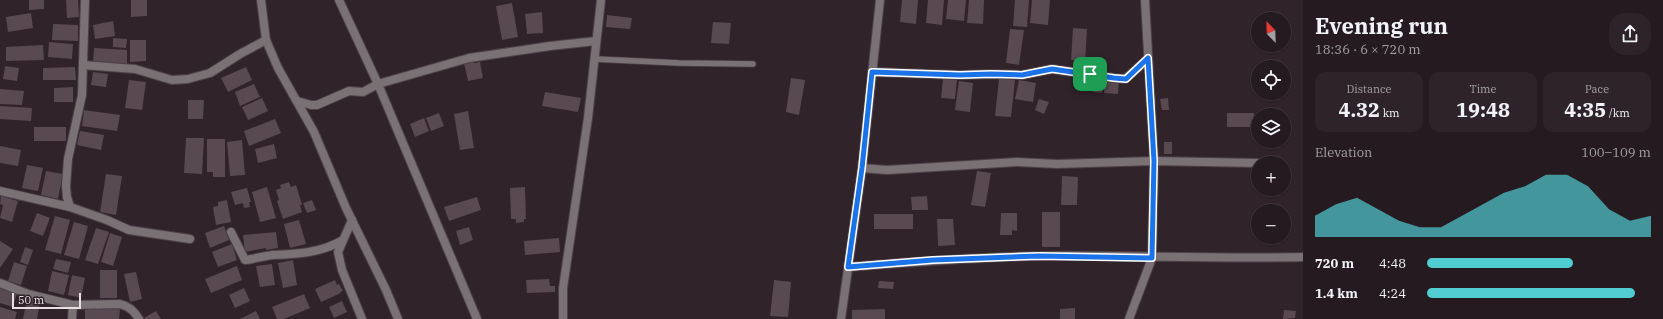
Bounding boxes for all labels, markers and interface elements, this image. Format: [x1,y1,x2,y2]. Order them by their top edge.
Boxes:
text: Evening run [1315,11,1448,40]
north arrow [1251,12,1291,52]
map controls [1251,12,1291,244]
button: share [1609,13,1651,55]
text: 18:36 · 6 × 720 m [1315,41,1421,58]
pin [1073,57,1107,91]
button: locate [1251,60,1291,100]
icon: arrive [1079,63,1101,85]
text: Distance [1347,82,1391,96]
text: Time [1469,82,1497,96]
text: Pace [1585,82,1609,96]
text: 4.32 [1338,96,1380,123]
text: 19:48 [1456,96,1510,123]
text: 4:35 [1564,96,1606,123]
text: km [1380,106,1400,120]
text: /km [1606,106,1630,120]
button: layers [1251,108,1291,148]
text: Elevation [1315,144,1372,161]
text: 100–109 m [1581,144,1651,161]
button: + [1251,156,1291,196]
button: − [1251,204,1291,244]
text: 720 m [1315,255,1354,272]
text: 4:48 [1379,255,1406,272]
text: 1.4 km [1315,285,1358,302]
text: 4:24 [1379,285,1406,302]
scale bar [12,291,81,310]
text: 50 m [18,293,44,307]

